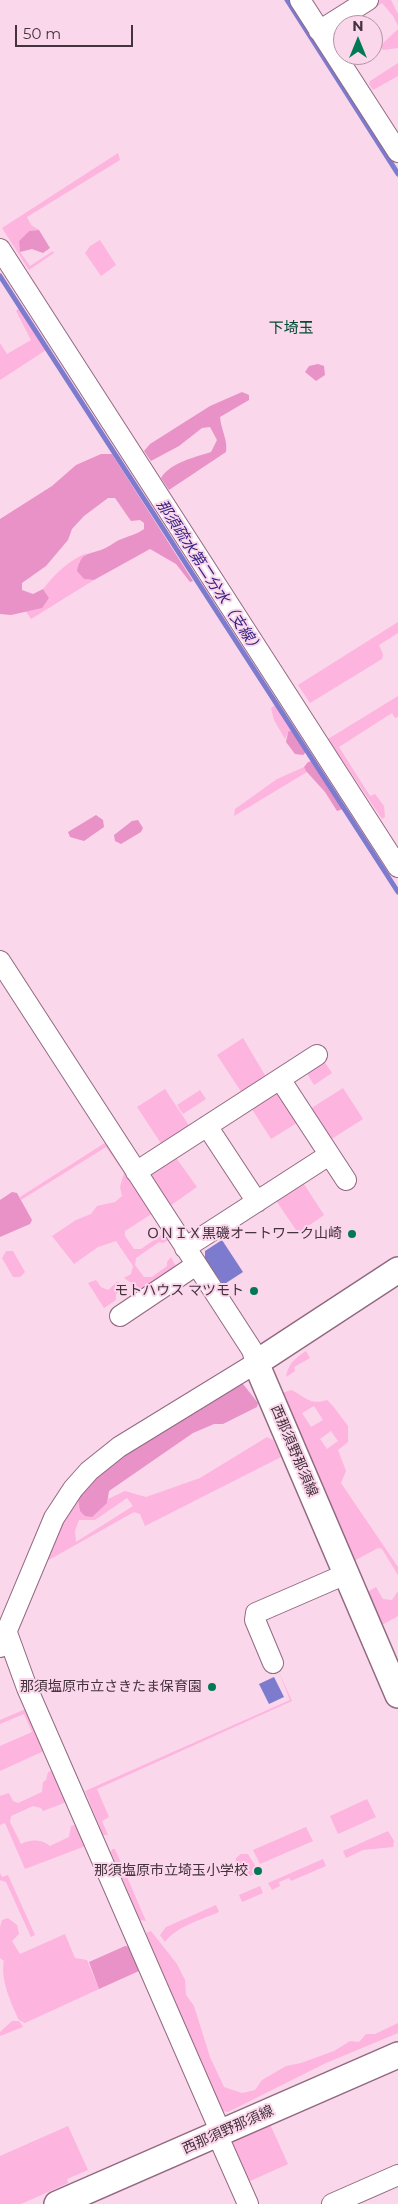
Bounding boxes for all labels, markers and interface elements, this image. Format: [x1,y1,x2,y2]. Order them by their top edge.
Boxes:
scale bar [18,15,135,47]
north arrow [333,15,383,65]
text: N [352,17,364,35]
text: 50 m [23,24,61,43]
district label: 下埼玉 [269,320,313,338]
water label: 那須疏水第二分水（支線） [152,497,266,657]
place label: ＯＮＩＸ黒磯オートワーク山崎 [146,1226,342,1242]
marker: ＯＮＩＸ黒磯オートワーク山崎 [346,1228,358,1240]
place label: モトハウス マツモト [114,1283,244,1299]
marker: モトハウス マツモト [248,1285,260,1297]
street label: 西那須野那須線 [267,1403,321,1499]
place label: 那須塩原市立さきたま保育園 [20,1679,202,1695]
marker: 那須塩原市立さきたま保育園 [206,1681,218,1693]
place label: 那須塩原市立埼玉小学校 [94,1863,248,1879]
marker: 那須塩原市立埼玉小学校 [252,1865,264,1877]
street label: 西那須野那須線 [180,2102,276,2158]

